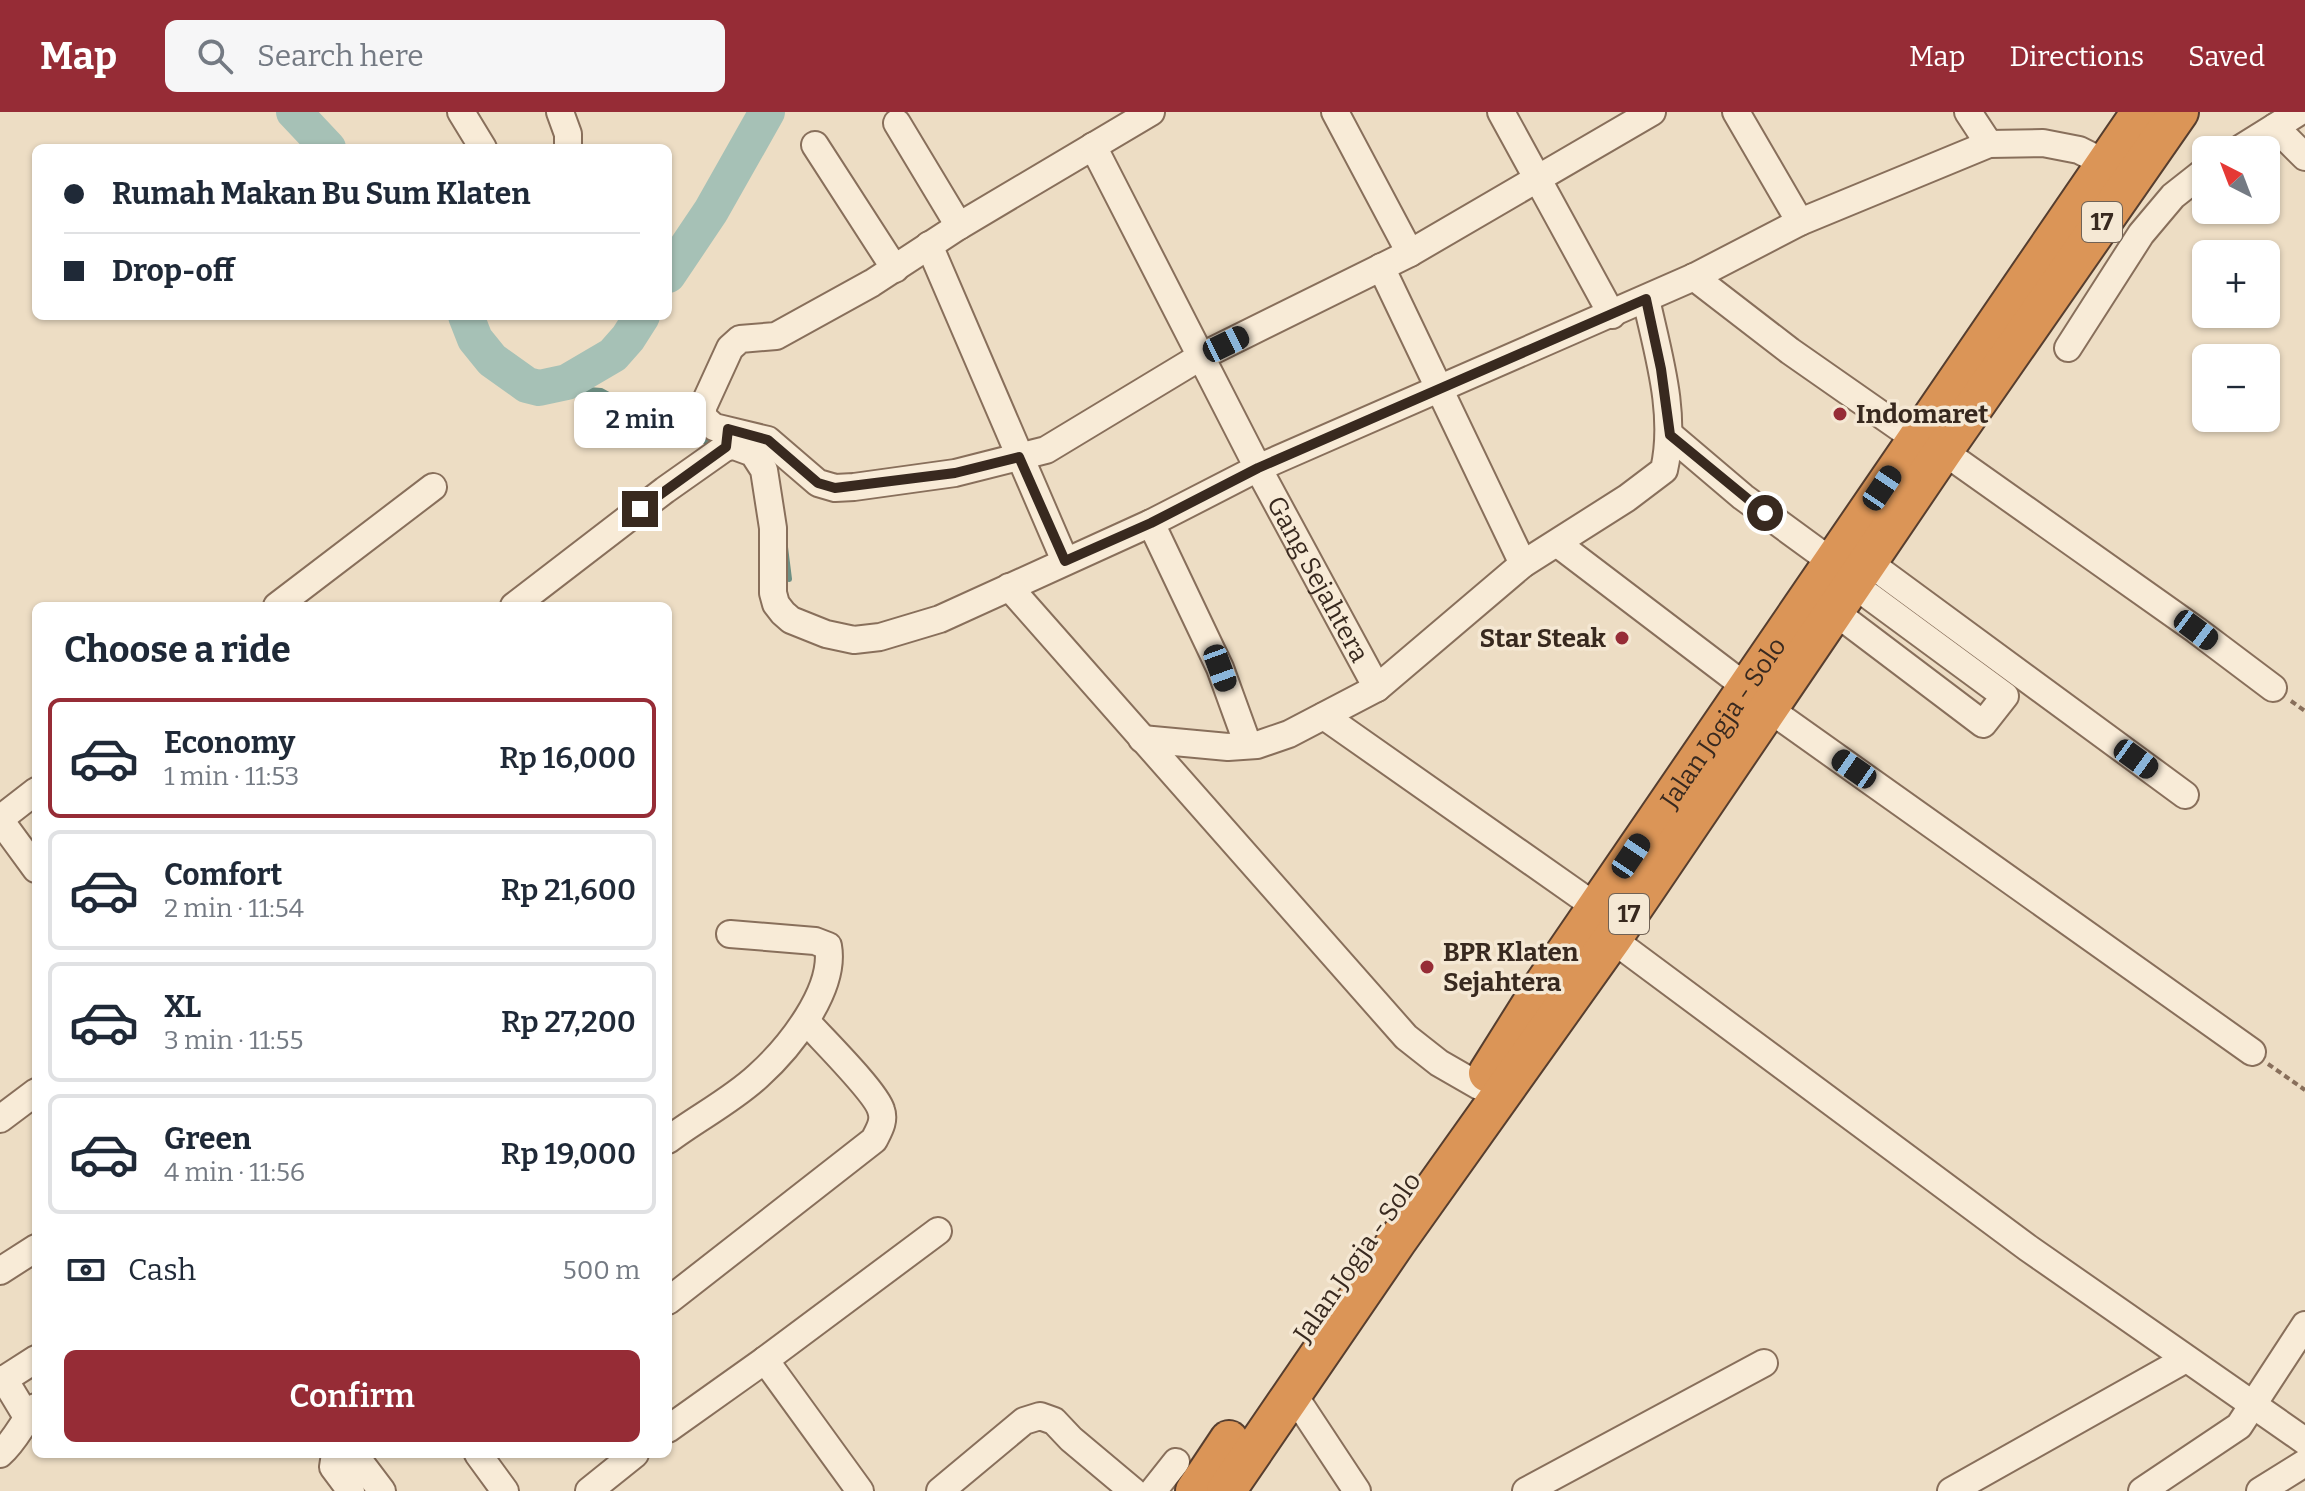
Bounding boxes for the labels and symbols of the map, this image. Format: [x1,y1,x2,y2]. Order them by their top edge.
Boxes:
north arrow [2192,136,2280,224]
road number: 17 [2082,202,2122,242]
car [1199,323,1253,365]
callout: 2 min [574,393,706,449]
place label: Indomaret [1856,399,1989,430]
marker: Indomaret [1831,405,1849,423]
car [1859,461,1905,515]
route end [622,491,658,527]
street label: Gang Sejahtera [1260,491,1375,668]
route start [1747,495,1783,531]
car [2170,606,2222,654]
place label: Star Steak [1479,623,1607,654]
marker: Star Steak [1613,629,1631,647]
street label: Jalan Jogja - Solo [1654,631,1793,815]
car [1201,641,1239,695]
car [2110,735,2162,783]
car [1827,745,1881,793]
car [1608,829,1654,883]
road number: 17 [1609,894,1649,934]
place label: BPR Klaten Sejahtera [1443,937,1579,998]
marker: BPR Klaten Sejahtera [1418,958,1436,976]
street label: Jalan Jogja - Solo [1287,1166,1427,1349]

